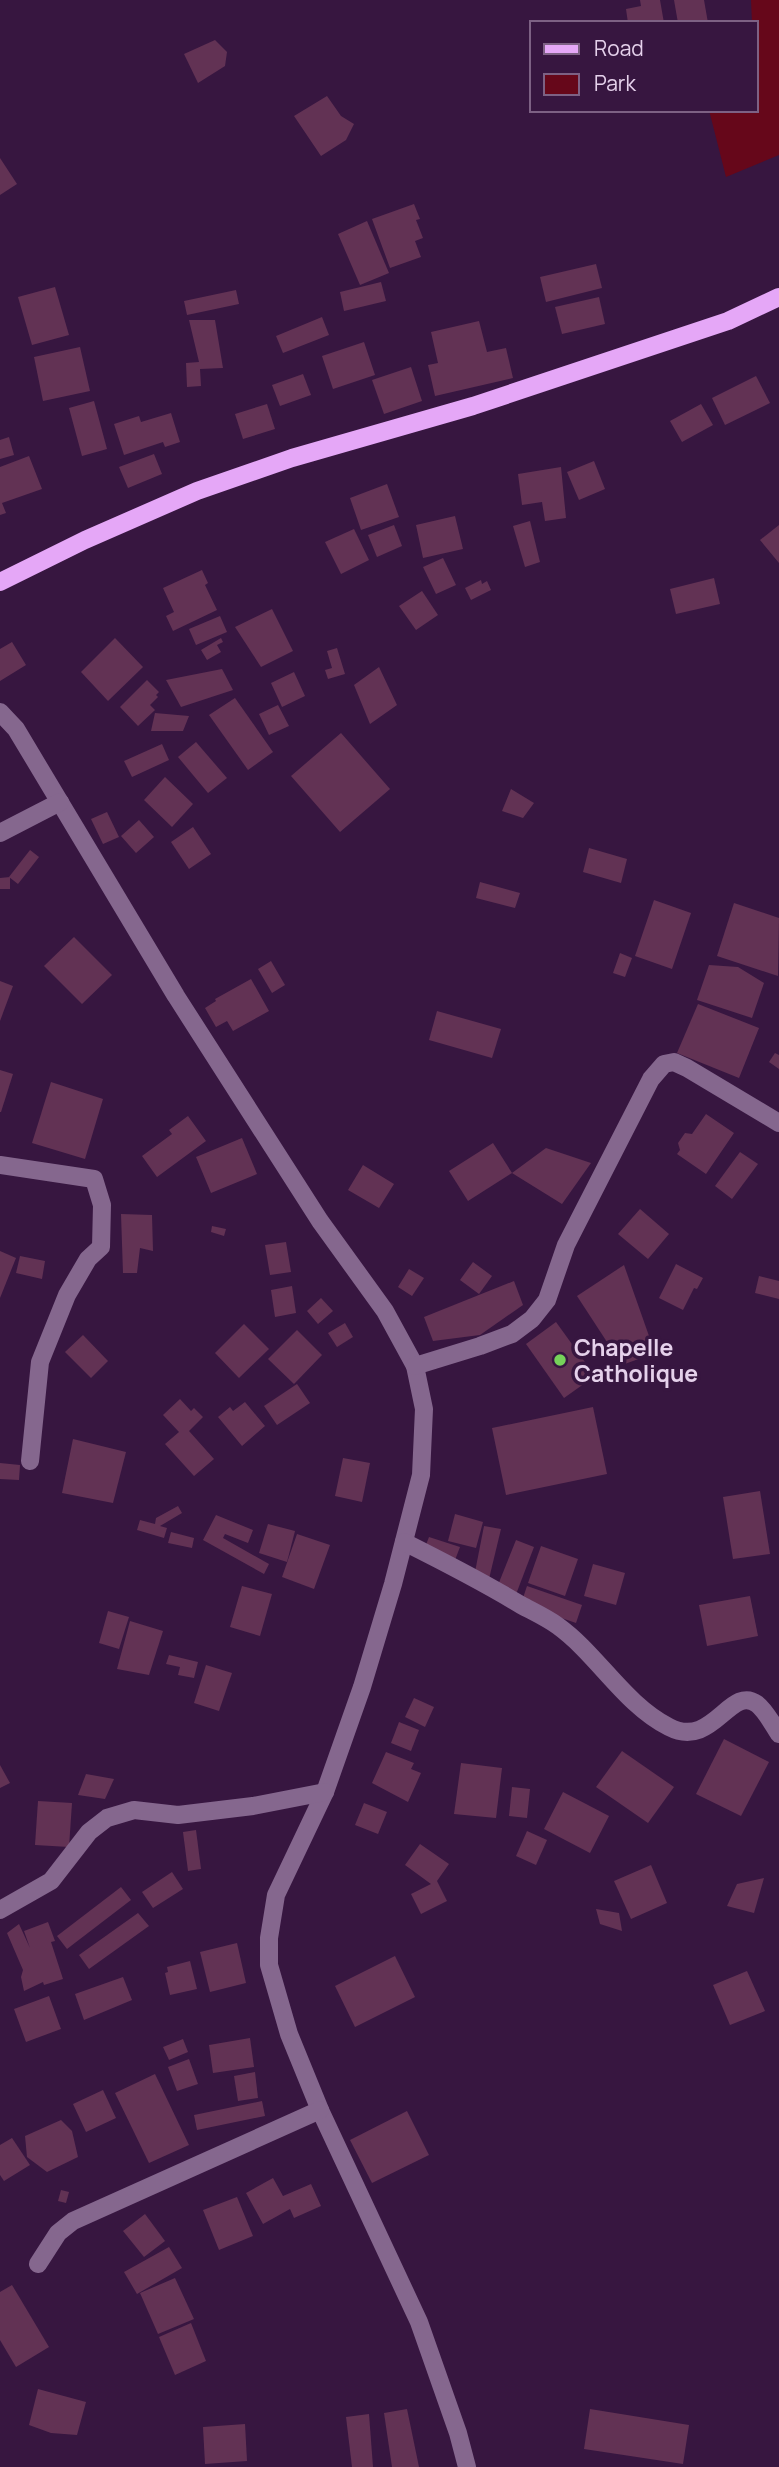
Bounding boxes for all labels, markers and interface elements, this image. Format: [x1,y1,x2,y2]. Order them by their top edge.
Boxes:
legend [530,21,758,112]
text: Road [594,34,644,62]
text: Park [594,69,636,97]
place label: Chapelle Catholique [574,1331,698,1389]
marker: Chapelle Catholique [552,1352,568,1368]

